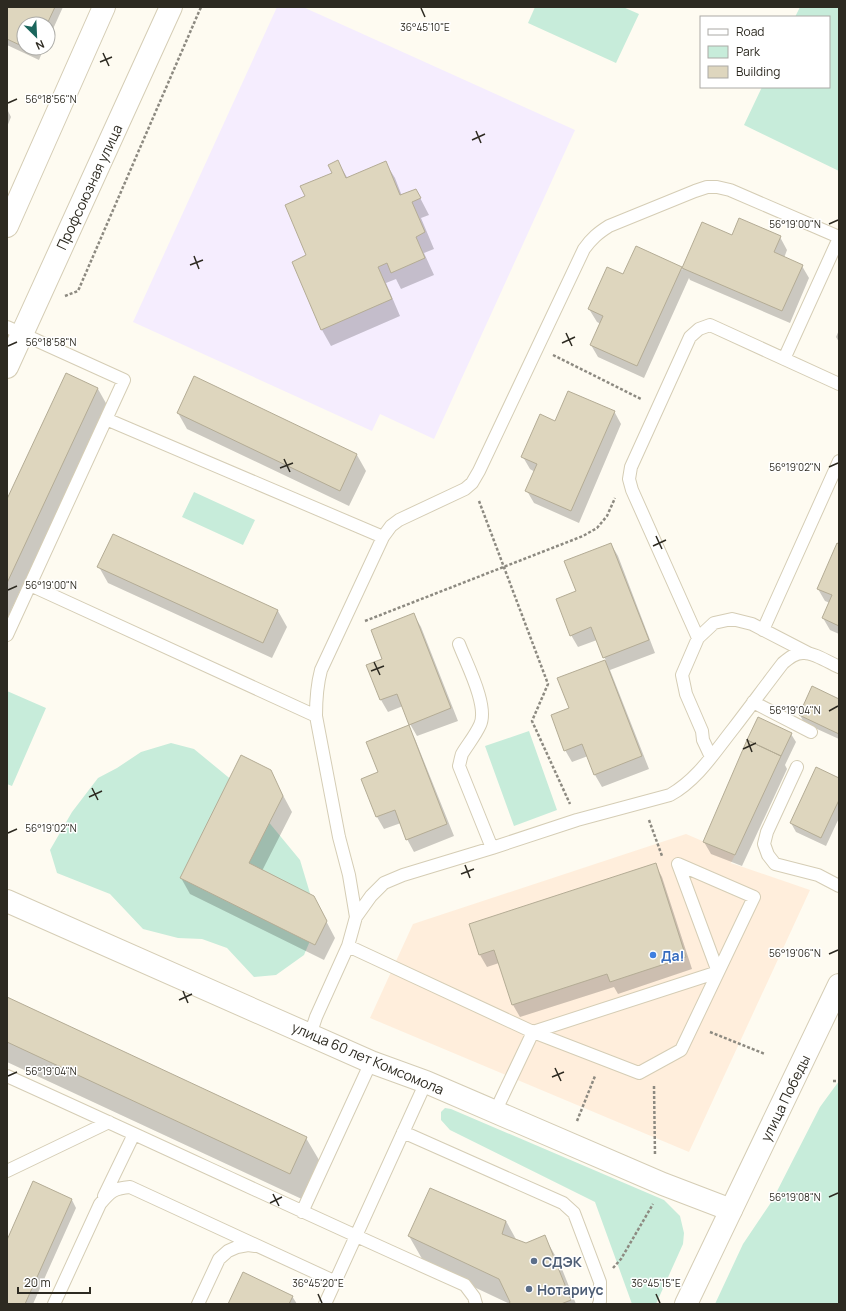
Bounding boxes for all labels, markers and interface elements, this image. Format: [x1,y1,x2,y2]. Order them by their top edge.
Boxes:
north arrow [16,16,56,56]
legend [700,16,830,88]
text: 36°45'10"E [400,20,450,34]
text: Road [736,23,764,40]
text: N [34,37,47,54]
text: Park [736,43,761,60]
text: Building [736,63,780,80]
text: 56°18'56"N [25,92,77,106]
street label: Профсоюзная улица [52,121,126,253]
text: 56°19'00"N [769,217,821,231]
text: 56°18'58"N [26,335,76,349]
text: 56°19'02"N [769,460,821,474]
text: 56°19'00"N [25,578,77,592]
text: 56°19'04"N [769,703,821,717]
text: 56°19'02"N [25,821,77,835]
place label: Да! [661,946,685,965]
text: 56°19'06"N [769,946,821,960]
marker: Да! [648,950,658,960]
street label: улица 60 лет Комсомола [289,1017,447,1099]
street label: улица Победы [756,1051,814,1145]
text: 56°19'04"N [25,1064,77,1078]
text: 56°19'08"N [769,1190,821,1204]
place label: СДЭК [542,1252,583,1271]
marker: СДЭК [529,1256,539,1266]
scale bar [18,1269,90,1295]
text: 20 m [24,1274,51,1291]
text: 36°45'20"E [292,1276,344,1290]
text: 36°45'15"E [631,1276,681,1290]
place label: Нотариус [537,1280,604,1299]
marker: Нотариус [524,1284,534,1294]

